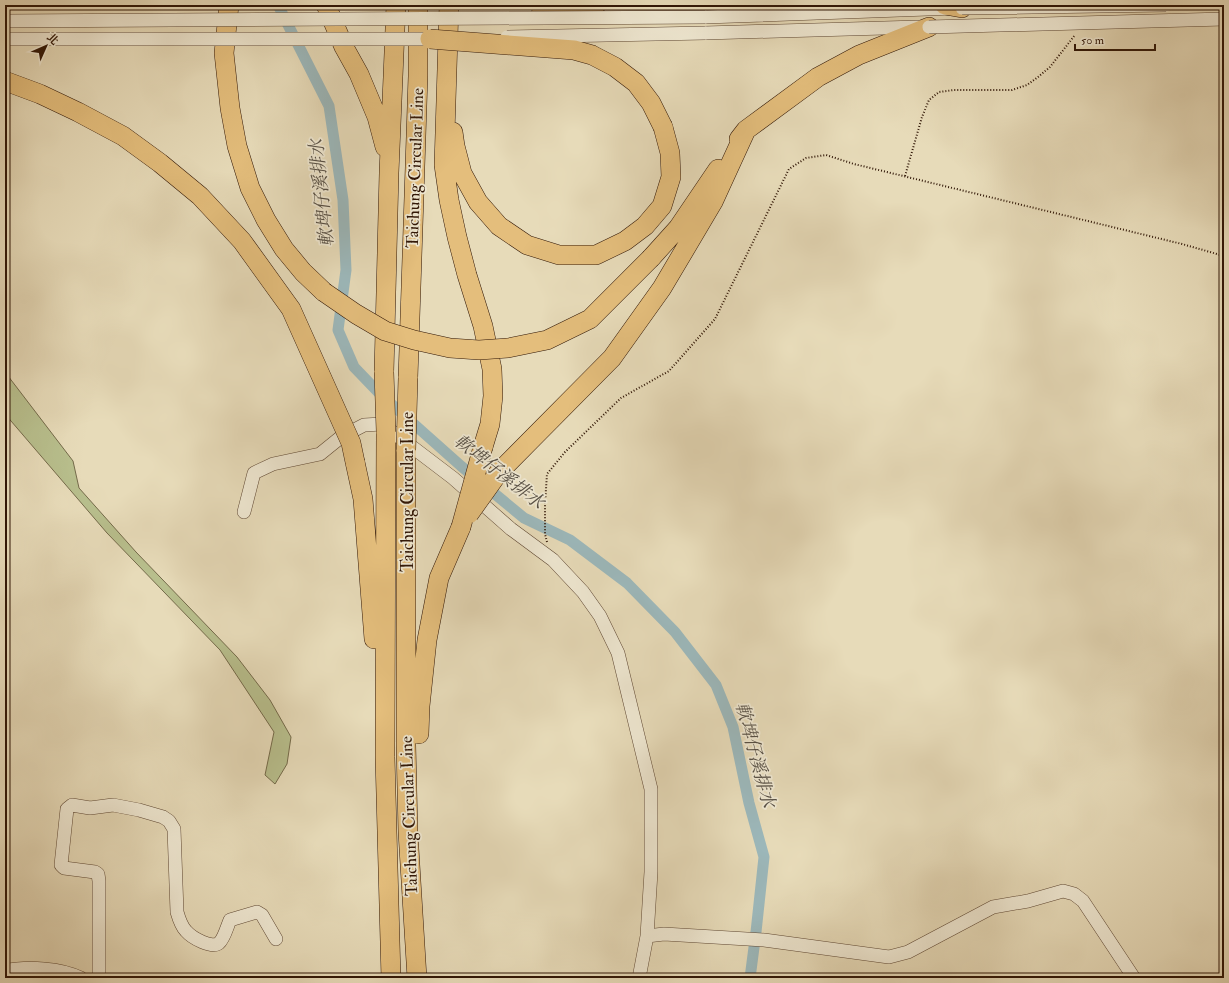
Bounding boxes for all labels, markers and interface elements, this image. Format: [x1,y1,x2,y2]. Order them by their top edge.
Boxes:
north arrow [26,26,66,66]
scale bar [1075,26,1155,52]
text: 北 [44,31,61,48]
text: 50 m [1081,33,1105,48]
street label: Taichung Circular Line [402,88,428,248]
water label: 軟埤仔溪排水 [305,136,339,248]
street label: Taichung Circular Line [397,412,418,572]
water label: 軟埤仔溪排水 [449,430,550,516]
water label: 軟埤仔溪排水 [730,700,781,812]
street label: Taichung Circular Line [396,736,422,896]

